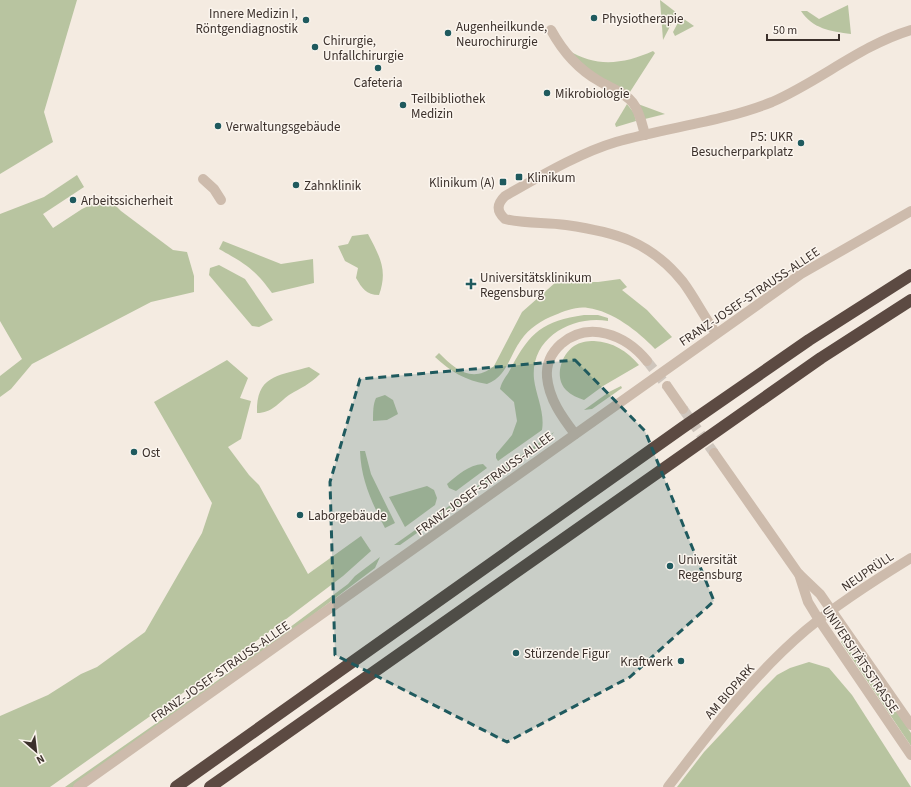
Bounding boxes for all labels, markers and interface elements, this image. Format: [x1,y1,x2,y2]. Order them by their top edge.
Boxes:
place label: Innere Medizin I, Röntgendiagnostik [196,5,299,38]
place label: Physiotherapie [602,10,684,28]
marker: Physiotherapie [589,13,599,23]
marker: Innere Medizin I, Röntgendiagnostik [301,15,311,25]
scale bar [767,16,839,42]
place label: Augenheilkunde, Neurochirurgie [456,18,547,51]
text: 50 m [773,22,797,39]
marker: Augenheilkunde, Neurochirurgie [443,28,453,38]
place label: Chirurgie, Unfallchirurgie [323,32,404,65]
marker: Chirurgie, Unfallchirurgie [310,42,320,52]
marker: Cafeteria [373,63,383,73]
place label: Cafeteria [354,74,402,92]
place label: Mikrobiologie [555,85,630,103]
marker: Mikrobiologie [542,88,552,98]
place label: Teilbibliothek Medizin [411,90,486,123]
marker: Teilbibliothek Medizin [398,100,408,110]
place label: Verwaltungsgebäude [226,118,341,136]
marker: Verwaltungsgebäude [213,121,223,131]
place label: P5: UKR Besucherparkplatz [691,128,794,161]
marker: P5: UKR Besucherparkplatz [796,138,806,148]
place label: Klinikum [527,169,575,187]
marker: Klinikum [514,172,524,182]
place label: Klinikum (A) [429,174,495,192]
place label: Zahnklinik [304,177,362,195]
marker: Klinikum (A) [498,177,508,187]
marker: Zahnklinik [291,180,301,190]
place label: Arbeitssicherheit [81,192,173,210]
marker: Arbeitssicherheit [68,195,78,205]
street label: FRANZ-JOSEF-STRAUSS-ALLEE [676,243,823,351]
place label: Universitätsklinikum Regensburg [480,269,592,302]
marker: Universitätsklinikum Regensburg [465,278,477,290]
street label: FRANZ-JOSEF-STRAUSS-ALLEE [412,428,557,540]
place label: Ost [142,444,161,462]
marker: Ost [129,447,139,457]
place label: Laborgebäude [308,507,387,525]
marker: Laborgebäude [295,510,305,520]
street label: NEUPRÜLL [838,548,897,596]
place label: Universität Regensburg [678,551,743,584]
marker: Universität Regensburg [665,561,675,571]
street label: UNIVERSITÄTSSTRASSE [817,602,903,717]
street label: FRANZ-JOSEF-STRAUSS-ALLEE [147,617,294,727]
place label: Stürzende Figur [524,645,610,663]
marker: Stürzende Figur [511,648,521,658]
place label: Kraftwerk [620,653,674,671]
marker: Kraftwerk [676,656,686,666]
street label: AM BIOPARK [701,660,759,723]
north arrow [16,731,56,771]
text: N [34,751,47,768]

